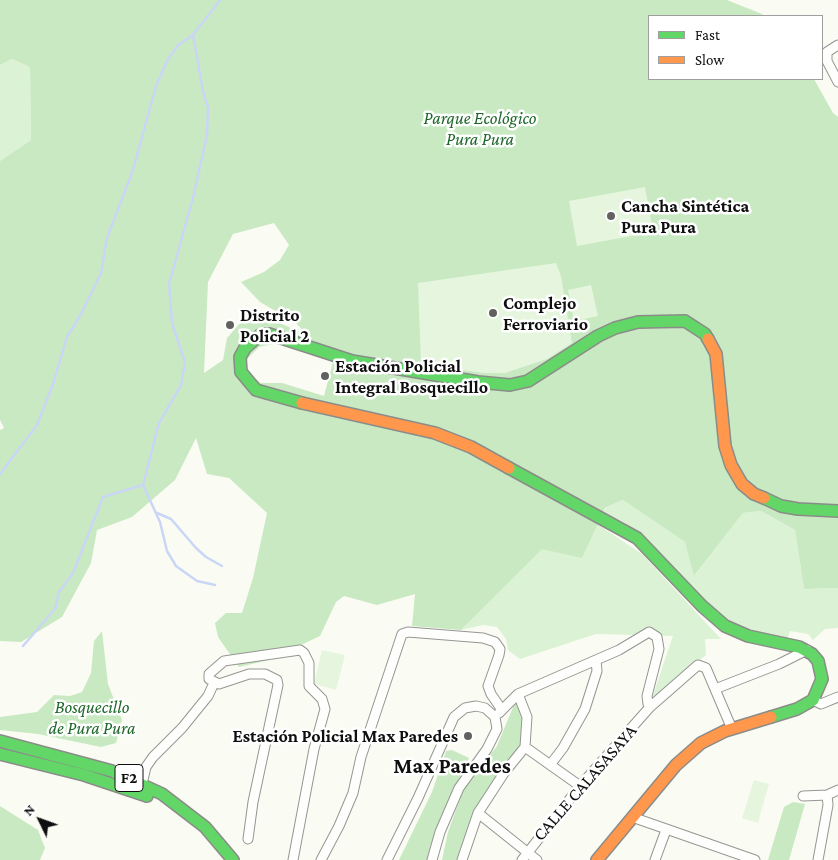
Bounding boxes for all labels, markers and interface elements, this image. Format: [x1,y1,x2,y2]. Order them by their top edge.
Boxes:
legend [648,15,823,80]
text: Fast [695,27,720,43]
text: Slow [695,52,724,68]
park label: Parque Ecológico Pura Pura [423,107,537,150]
place label: Cancha Sintética Pura Pura [621,195,749,238]
marker: Cancha Sintética Pura Pura [605,210,617,222]
place label: Complejo Ferroviario [503,292,588,334]
place label: Distrito Policial 2 [240,304,309,346]
marker: Complejo Ferroviario [487,307,499,319]
marker: Distrito Policial 2 [224,319,236,331]
place label: Estación Policial Integral Bosquecillo [335,355,488,398]
marker: Estación Policial Integral Bosquecillo [319,370,331,382]
park label: Bosquecillo de Pura Pura [49,696,135,739]
street label: CALLE CALASASAYA [529,720,641,846]
place label: Estación Policial Max Paredes [232,725,458,747]
marker: Estación Policial Max Paredes [462,730,474,742]
district label: Max Paredes [393,753,511,779]
road number: F2 [115,764,143,791]
north arrow [15,795,65,845]
text: N [20,801,38,819]

